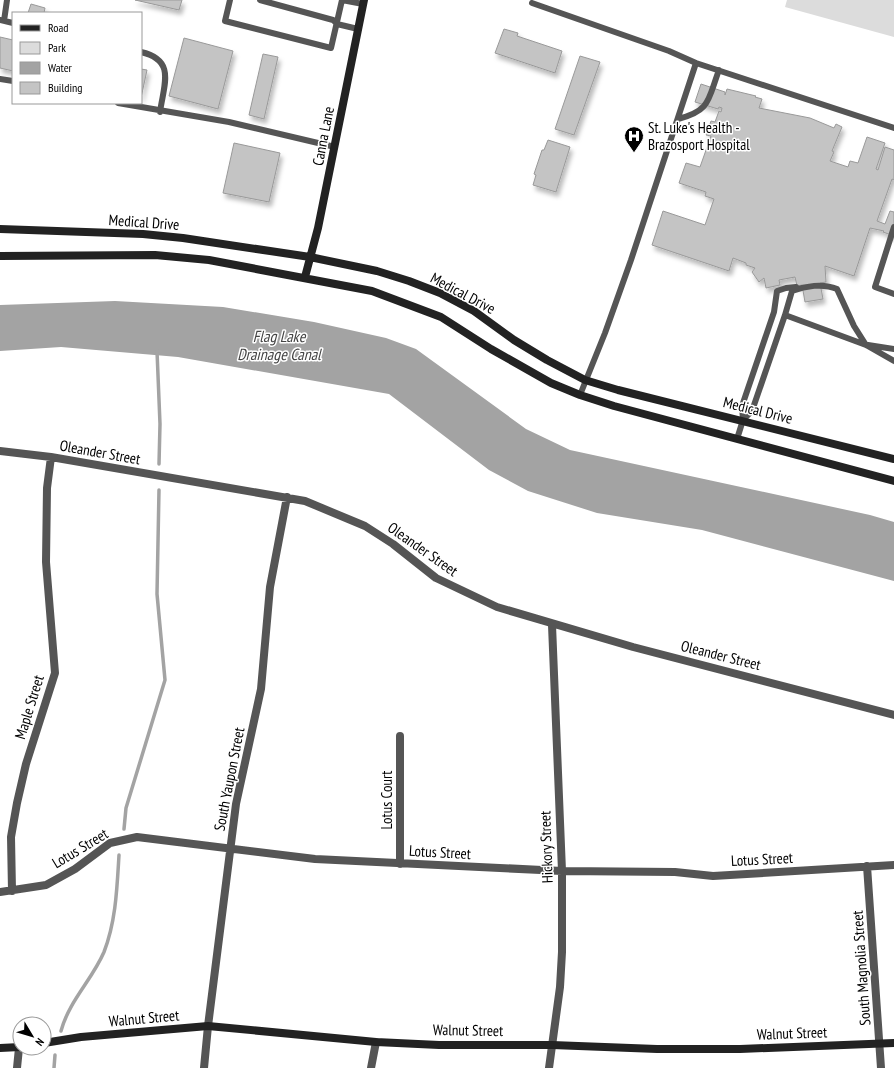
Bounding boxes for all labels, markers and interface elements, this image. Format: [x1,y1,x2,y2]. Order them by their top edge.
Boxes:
legend [12,12,142,104]
text: Road [48,20,68,35]
text: Park [48,40,66,55]
text: Water [48,60,73,75]
text: Building [48,80,83,95]
street label: Canna Lane [308,105,338,167]
place label: St. Luke's Health - Brazosport Hospital [648,118,750,154]
hospital icon: St. Luke's Health - Brazosport Hospital [623,125,645,153]
street label: Medical Drive [108,210,180,234]
street label: Medical Drive [427,268,499,318]
water label: Flag Lake Drainage Canal [237,326,322,364]
street label: Medical Drive [721,392,795,428]
street label: Oleander Street [58,436,142,468]
street label: Oleander Street [384,518,462,580]
street label: Oleander Street [679,636,763,674]
street label: Maple Street [10,673,48,741]
street label: South Yaupon Street [210,726,248,832]
street label: Lotus Court [377,771,396,829]
street label: Hickory Street [535,811,557,883]
street label: Lotus Street [49,824,111,872]
street label: Lotus Street [409,841,471,863]
street label: Lotus Street [731,848,793,870]
street label: South Magnolia Street [847,910,875,1026]
street label: Walnut Street [108,1005,180,1031]
north arrow [12,1016,52,1056]
street label: Walnut Street [433,1020,503,1040]
street label: Walnut Street [756,1022,828,1044]
text: N [33,1036,47,1049]

